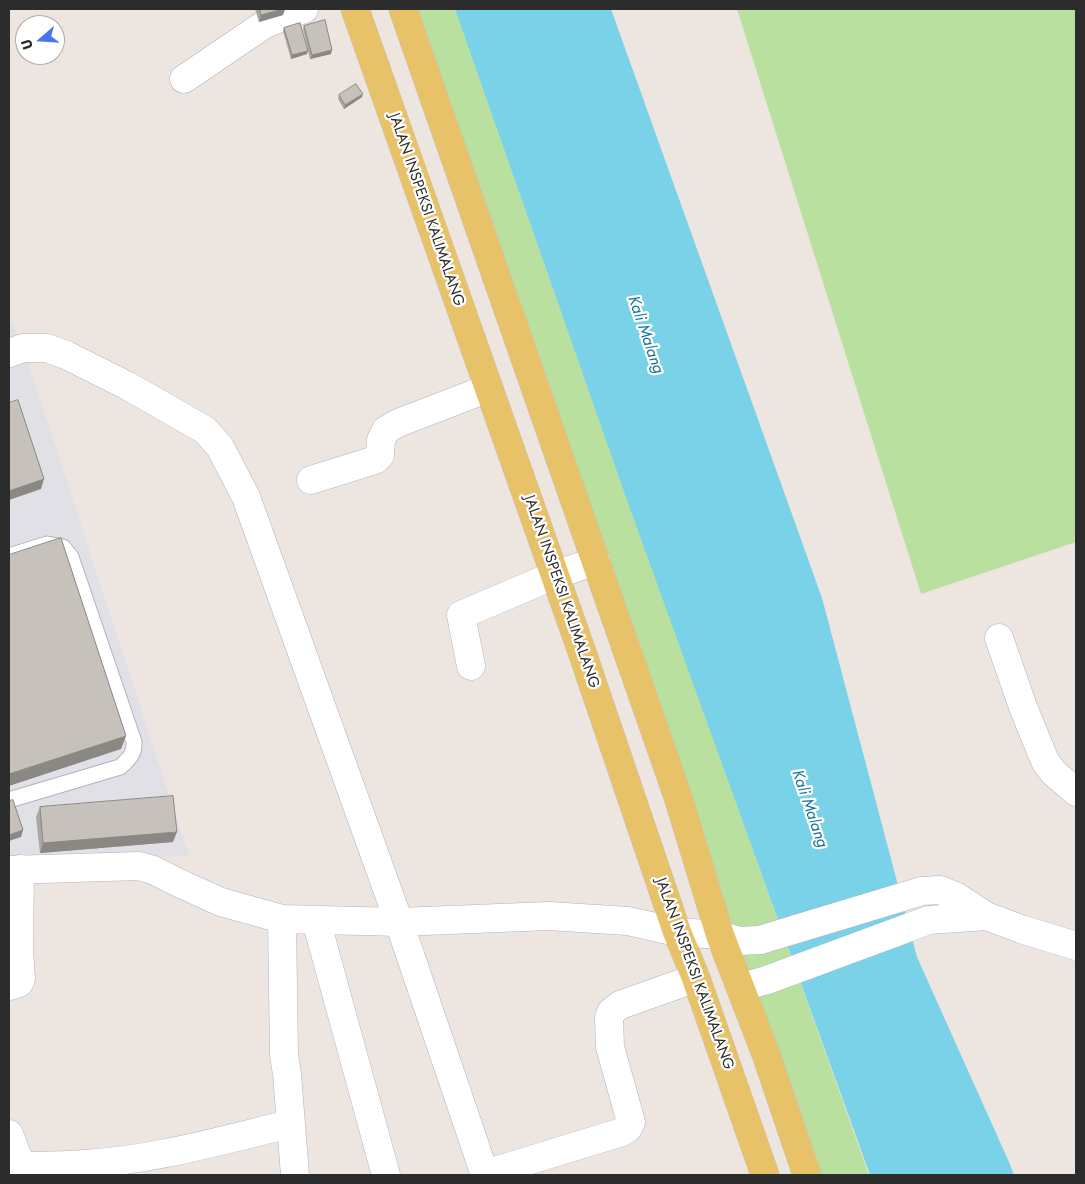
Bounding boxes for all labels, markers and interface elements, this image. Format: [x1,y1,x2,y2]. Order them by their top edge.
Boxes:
north arrow [15,15,65,65]
text: U [16,37,38,52]
street label: JALAN INSPEKSI KALIMALANG [384,111,468,309]
water label: Kali Malang [623,294,667,376]
street label: JALAN INSPEKSI KALIMALANG [519,493,603,691]
water label: Kali Malang [787,768,831,850]
street label: JALAN INSPEKSI KALIMALANG [651,876,737,1072]

